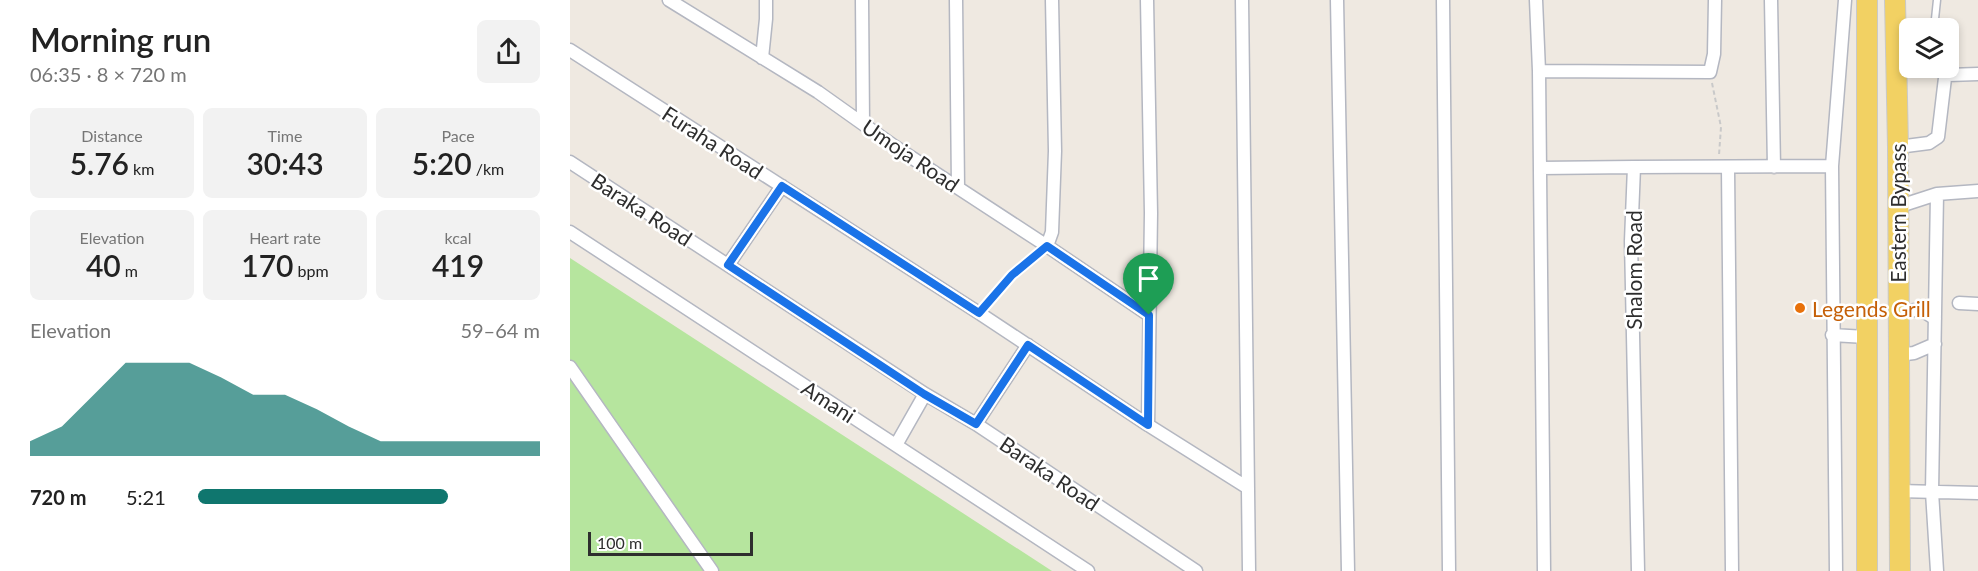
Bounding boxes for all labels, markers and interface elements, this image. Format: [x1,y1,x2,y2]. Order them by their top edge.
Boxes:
map controls [1899,18,1959,78]
button: layers [1899,18,1959,78]
text: Morning run [30,19,211,59]
button: share [477,20,540,83]
text: 06:35 · 8 × 720 m [30,62,187,86]
street label: Furaha Road [658,100,768,184]
street label: Umoja Road [858,113,964,197]
text: Distance [81,126,143,145]
text: Time [268,126,302,145]
text: Pace [441,126,475,145]
street label: Eastern Bypass [1885,143,1910,283]
text: 5.76 [70,145,129,181]
text: 30:43 [246,145,324,181]
text: 5:20 [412,145,472,181]
text: km [129,159,154,178]
text: /km [472,159,504,178]
street label: Baraka Road [587,167,697,251]
street label: Shalom Road [1621,210,1646,330]
text: Elevation [80,228,145,247]
text: Heart rate [249,228,321,247]
text: kcal [444,228,472,247]
text: 40 [86,247,121,283]
text: 170 [241,247,294,283]
text: 419 [432,247,484,283]
pin [1123,253,1174,315]
text: m [121,261,138,280]
text: bpm [294,261,329,280]
icon: arrive [1132,262,1165,295]
place label: Legends Grill [1812,296,1931,321]
marker: Legends Grill [1793,301,1807,315]
text: Elevation [30,318,111,342]
text: 59–64 m [460,318,540,342]
street label: Amani [798,375,860,427]
street label: Baraka Road [995,431,1105,515]
text: 720 m [30,485,86,509]
text: 5:21 [126,485,166,509]
scale bar [588,529,753,556]
text: 100 m [597,533,642,552]

